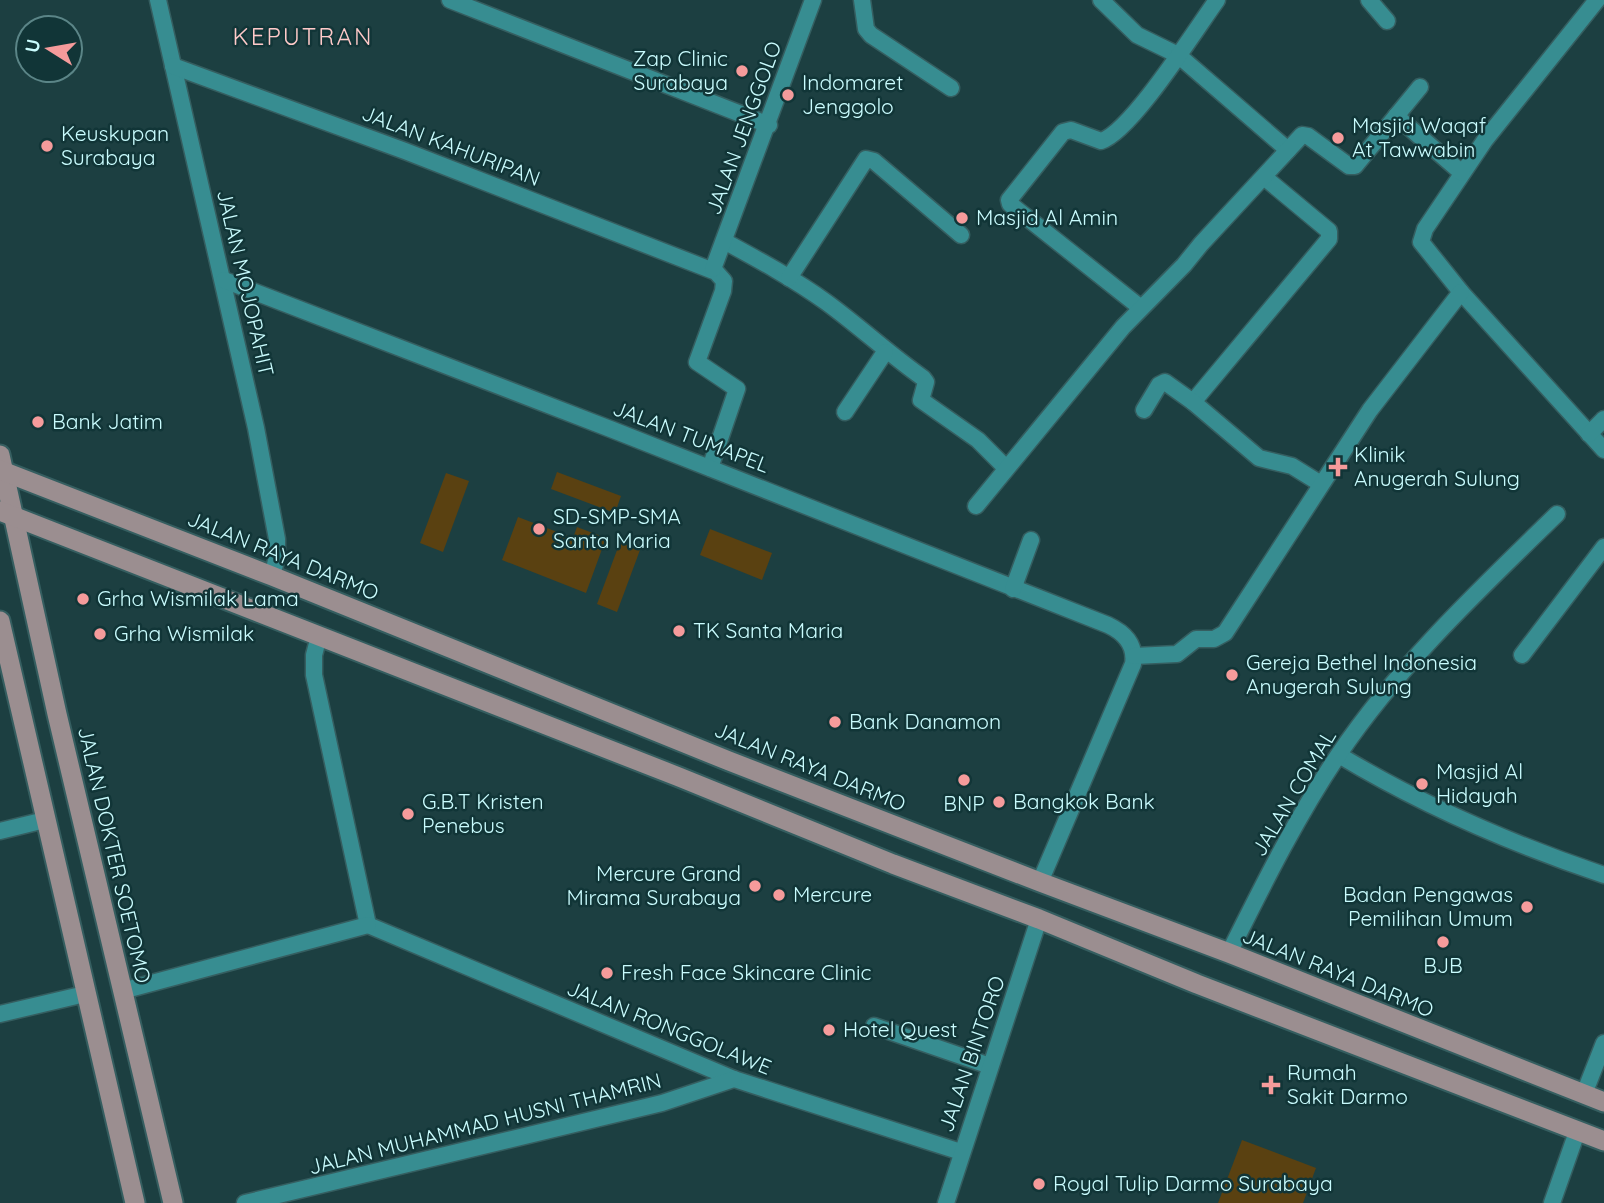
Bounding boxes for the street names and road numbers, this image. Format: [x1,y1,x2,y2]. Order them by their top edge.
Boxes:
street label: JALAN JENGGOLO [700,37,787,218]
street label: JALAN KAHURIPAN [359,99,544,191]
street label: JALAN MOJOPAHIT [212,187,280,379]
street label: JALAN TUMAPEL [610,394,773,478]
street label: JALAN RAYA DARMO [184,505,383,605]
street label: JALAN RAYA DARMO [711,716,910,816]
street label: JALAN DOKTER SOETOMO [73,724,157,986]
street label: JALAN COMAL [1245,725,1341,860]
street label: JALAN RAYA DARMO [1239,922,1438,1022]
street label: JALAN BINTORO [932,972,1010,1135]
street label: JALAN RONGGOLAWE [563,974,775,1080]
street label: JALAN MUHAMMAD HUSNI THAMRIN [306,1067,664,1180]

